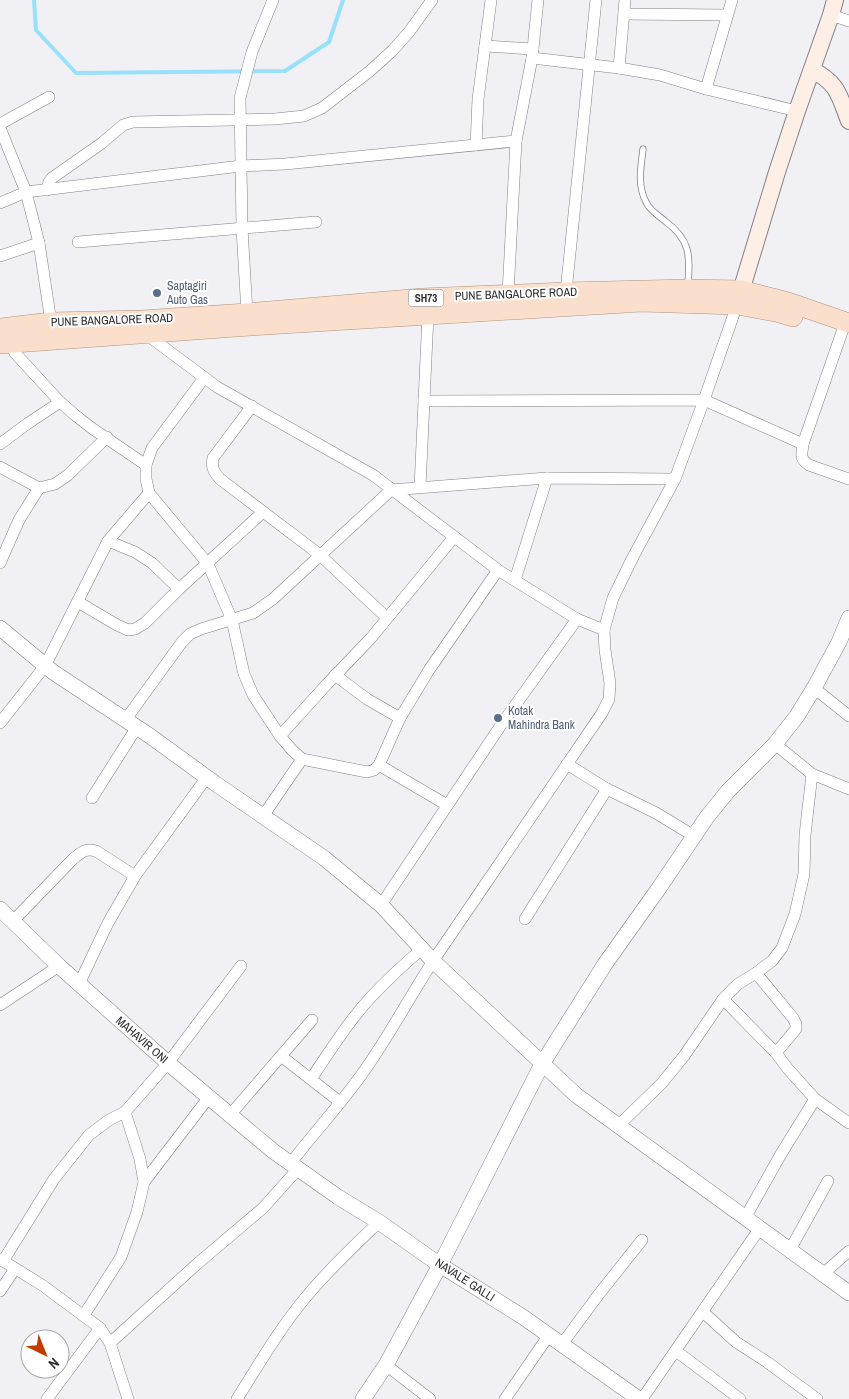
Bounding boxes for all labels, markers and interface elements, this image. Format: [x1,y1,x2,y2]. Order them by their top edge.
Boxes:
place label: Saptagiri Auto Gas [166,278,208,308]
street label: PUNE BANGALORE ROAD [455,284,577,304]
marker: Saptagiri Auto Gas [151,287,163,299]
road number: SH73 [408,290,444,306]
street label: PUNE BANGALORE ROAD [51,310,173,330]
place label: Kotak Mahindra Bank [508,703,575,733]
marker: Kotak Mahindra Bank [492,712,504,724]
street label: MAHAVIR ONI [112,1013,172,1067]
street label: NAVALE GALLI [432,1255,498,1305]
north arrow [20,1329,70,1379]
text: N [45,1354,63,1373]

